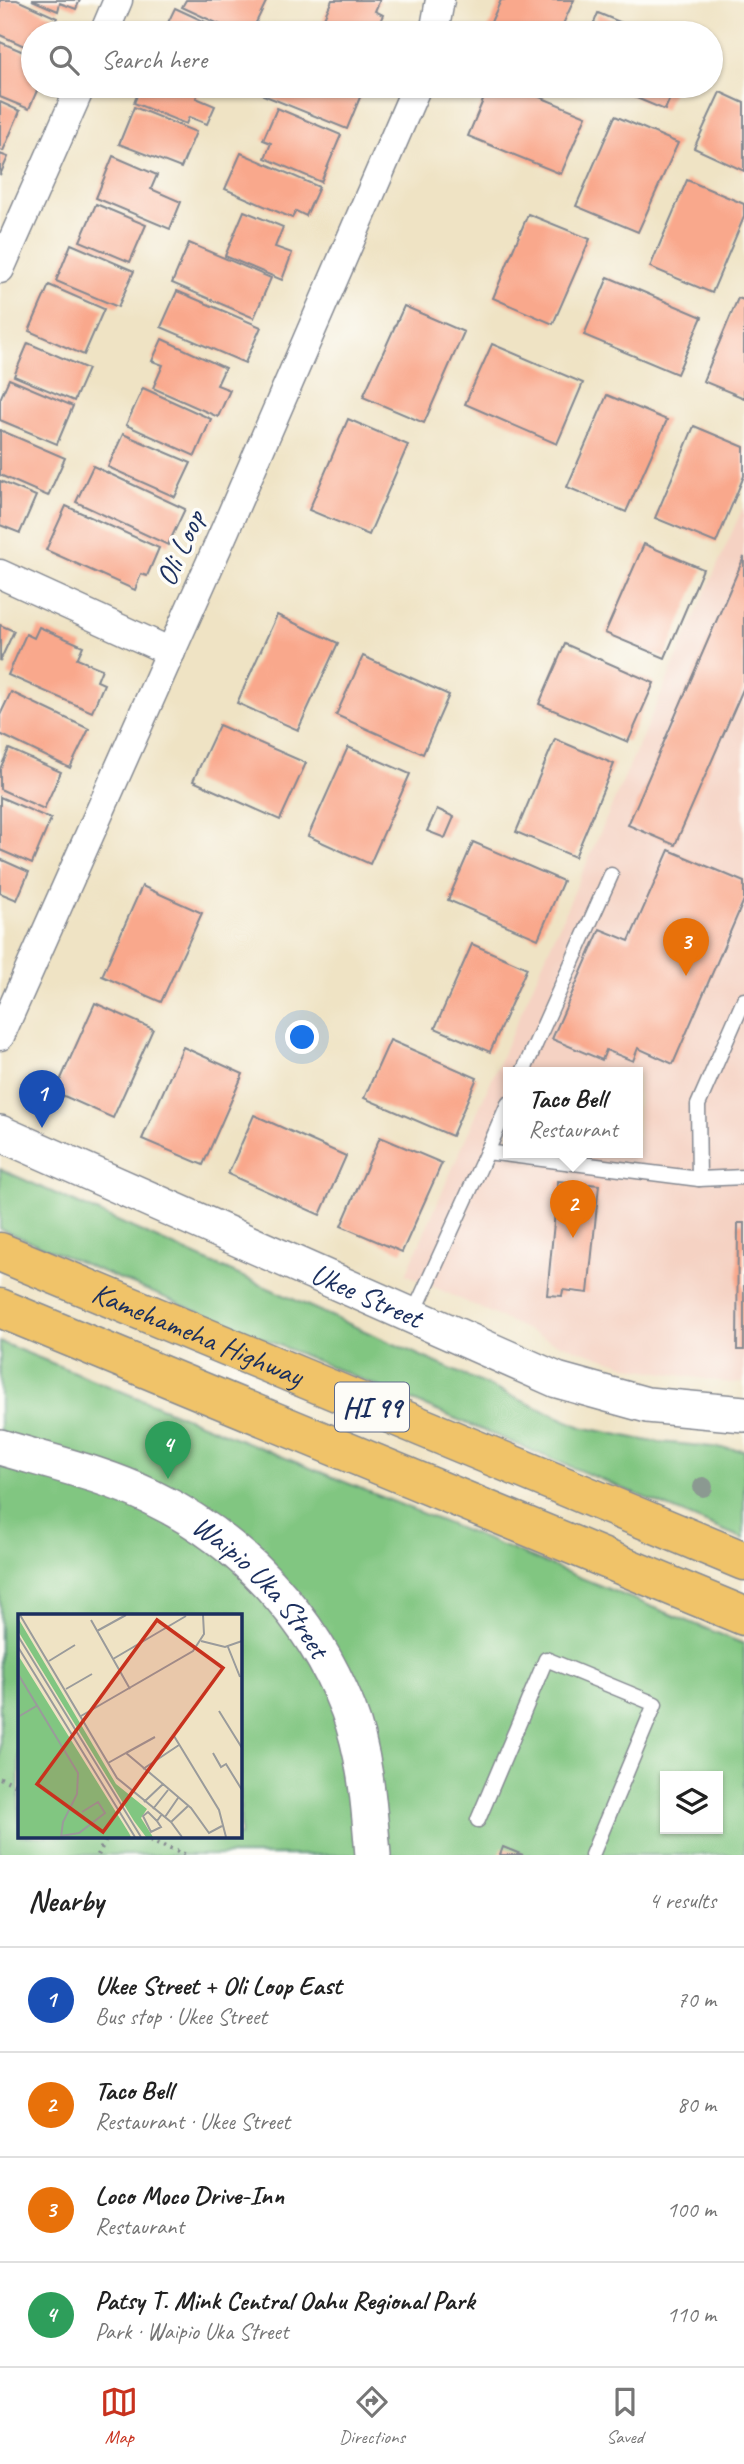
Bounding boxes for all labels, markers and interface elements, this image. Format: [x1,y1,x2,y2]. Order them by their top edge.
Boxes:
search box [21,21,723,98]
icon: search [45,41,83,79]
text: Search here [101,43,207,76]
street label: Oli Loop [147,503,214,592]
pin: 3 [663,918,709,976]
your location [285,1020,319,1054]
popup [503,1067,643,1158]
pin: 1 [19,1070,65,1128]
text: Taco Bell [528,1082,606,1115]
text: Restaurant [528,1115,618,1144]
pin: 2 [550,1180,596,1238]
street label: Ukee Street [305,1254,431,1338]
street label: Kamehameha Highway [87,1273,310,1395]
road number: HI 99 [335,1382,409,1432]
pin: 4 [145,1421,191,1479]
street label: Waipio Uka Street [185,1506,340,1667]
inset map [18,1614,242,1838]
map controls [660,1771,723,1834]
button: layers [660,1771,723,1834]
text: Nearby [28,1882,104,1920]
text: 4 results [649,1886,716,1915]
text: Ukee Street + Oli Loop East [95,1969,342,2002]
text: 1 [46,1985,56,2014]
text: 70 m [677,1985,716,2014]
text: Bus stop · Ukee Street [95,2002,267,2031]
text: Taco Bell [95,2074,173,2107]
text: 2 [46,2090,56,2119]
text: 80 m [677,2090,716,2119]
text: Restaurant · Ukee Street [95,2107,290,2136]
text: Loco Moco Drive-Inn [95,2179,284,2212]
text: 3 [46,2195,56,2224]
text: 100 m [667,2195,716,2224]
text: Restaurant [95,2212,184,2241]
text: Patsy T. Mink Central Oahu Regional Park [95,2284,474,2317]
text: 4 [46,2300,56,2329]
text: 110 m [667,2300,716,2329]
text: Park · Waipio Uka Street [95,2317,288,2346]
tab: Map [100,2383,138,2449]
tab: Directions [339,2383,405,2449]
tab: Saved [606,2383,644,2449]

